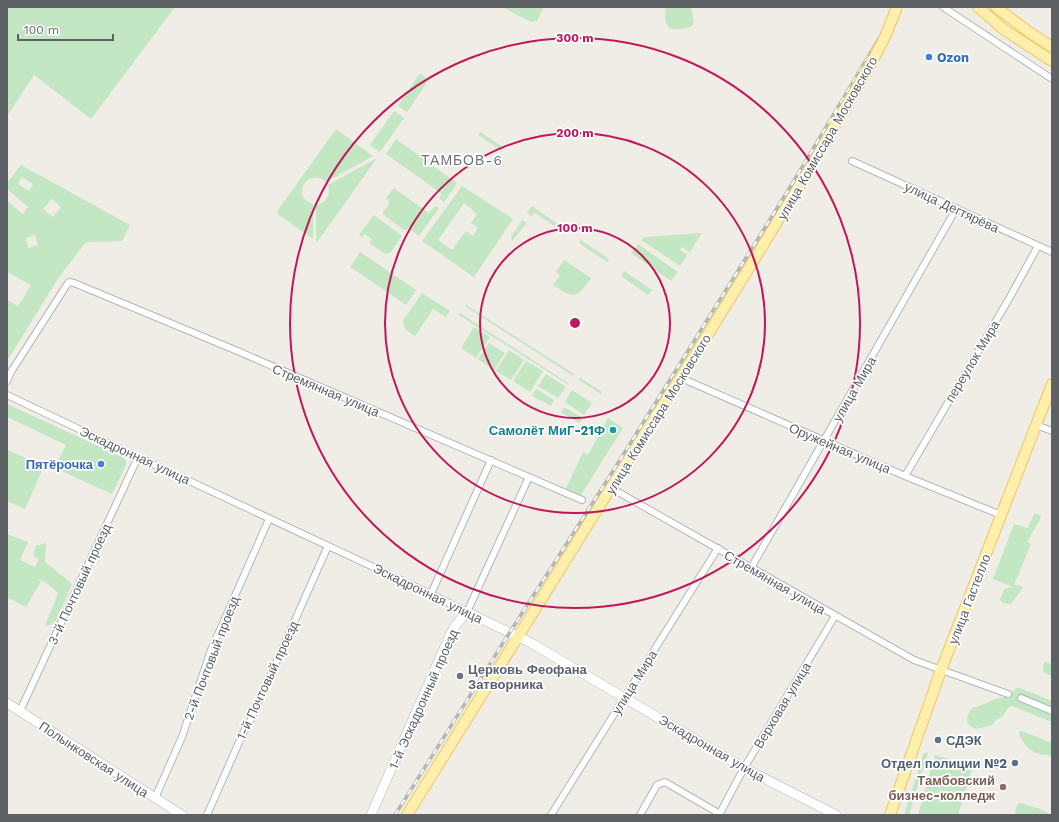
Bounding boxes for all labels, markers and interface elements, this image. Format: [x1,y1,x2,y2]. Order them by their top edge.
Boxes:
scale bar [18,16,113,42]
text: 100 m [24,23,59,37]
text: 300 m [556,31,594,45]
place label: Ozon [937,50,969,65]
marker: Ozon [924,52,934,62]
street label: улица Комиссара Московского [774,54,880,223]
text: 200 m [556,126,594,140]
district label: ТАМБОВ-6 [421,152,503,168]
street label: улица Дегтярёва [902,179,1002,236]
text: 100 m [557,221,593,235]
centre of rings [568,316,582,330]
street label: переулок Мира [942,317,1003,405]
street label: улица Комиссара Московского [603,331,714,497]
street label: улица Мира [830,353,879,424]
street label: Стремянная улица [270,361,382,420]
street label: Оружейная улица [787,420,893,477]
street label: Эскадронная улица [77,423,193,488]
place label: Самолёт МиГ-21Ф [489,423,605,438]
marker: Самолёт МиГ-21Ф [608,425,618,435]
place label: Пятёрочка [26,457,94,472]
marker: Пятёрочка [96,459,106,469]
street label: 3-й Почтовый проезд [45,521,114,647]
street label: Стремянная улица [721,547,829,618]
street label: улица Гастелло [945,552,994,646]
street label: Эскадронная улица [371,560,486,627]
street label: 2-й Почтовый проезд [181,594,242,722]
street label: 1-й Почтовый проезд [233,618,302,742]
street label: 1-й Эскадронный проезд [386,627,461,771]
street label: улица Мира [609,647,660,717]
street label: Верховая улица [751,659,814,751]
place label: Церковь Феофана Затворника [468,662,588,692]
marker: Церковь Феофана Затворника [455,671,465,681]
street label: Эскадронная улица [656,712,768,785]
street label: Полынковская улица [36,719,152,801]
place label: СДЭК [946,733,982,748]
marker: СДЭК [933,735,943,745]
place label: Отдел полиции №2 [881,756,1007,771]
marker: Отдел полиции №2 [1010,758,1020,768]
place label: Тамбовский бизнес-колледж [889,773,996,803]
marker: Тамбовский бизнес-колледж [998,782,1008,792]

